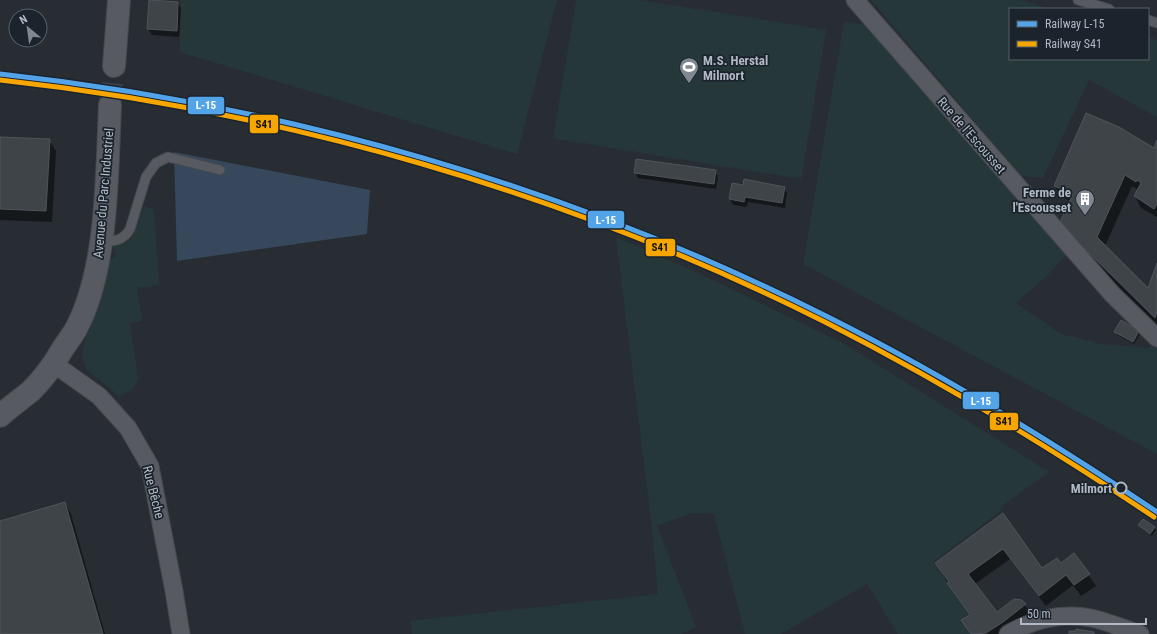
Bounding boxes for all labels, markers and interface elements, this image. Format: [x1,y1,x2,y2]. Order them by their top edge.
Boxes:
north arrow [8,8,48,48]
legend [1009,8,1149,60]
text: N [17,12,30,27]
text: Railway L-15 [1045,17,1104,31]
text: Railway S41 [1045,37,1102,51]
place label: M.S. Herstal Milmort [703,53,768,83]
sports icon: M.S. Herstal Milmort [678,56,700,84]
street label: Rue de l'Escousset [934,94,1009,177]
line badge: L-15 [187,96,225,115]
text: L-15 [196,99,217,112]
line badge: S41 [249,114,279,134]
text: S41 [255,118,273,131]
street label: Avenue du Parc Industriel [90,127,117,259]
place label: Ferme de l'Escousset [1012,185,1071,215]
building icon: Ferme de l'Escousset [1074,188,1096,216]
line badge: L-15 [587,210,625,229]
text: L-15 [596,214,617,227]
line badge: S41 [645,238,676,257]
text: S41 [651,241,669,254]
line badge: L-15 [962,391,1000,410]
text: L-15 [971,395,992,408]
line badge: S41 [989,412,1019,431]
text: S41 [995,415,1013,428]
street label: Rue Bêche [140,464,167,520]
place label: Milmort [1071,481,1112,496]
marker: Milmort [1114,481,1128,495]
scale bar [1021,600,1146,626]
text: 50 m [1027,607,1051,621]

